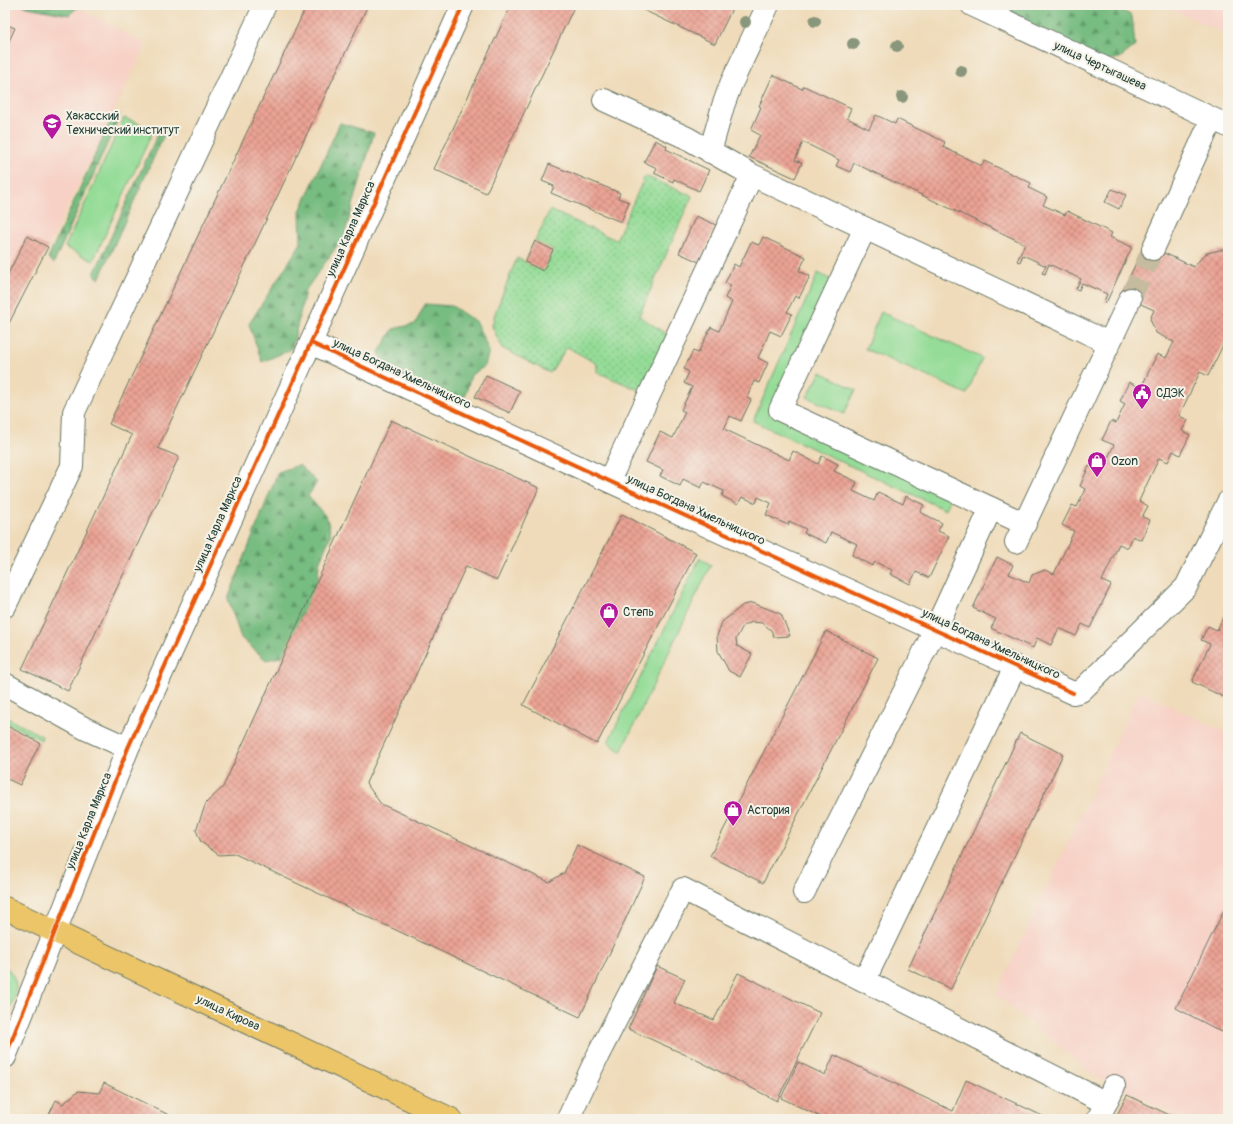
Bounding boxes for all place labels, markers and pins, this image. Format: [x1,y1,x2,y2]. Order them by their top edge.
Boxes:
place label: Хакасский Технический институт [66,109,180,138]
school or university icon: Хакасский Технический институт [41,112,63,140]
public building icon: СДЭК [1131,382,1153,410]
place label: СДЭК [1156,386,1185,401]
shop icon: Ozon [1086,450,1108,478]
place label: Ozon [1111,454,1138,469]
shop icon: Степь [598,601,620,629]
place label: Степь [623,605,654,620]
shop icon: Астория [722,799,744,827]
place label: Астория [747,803,790,818]

